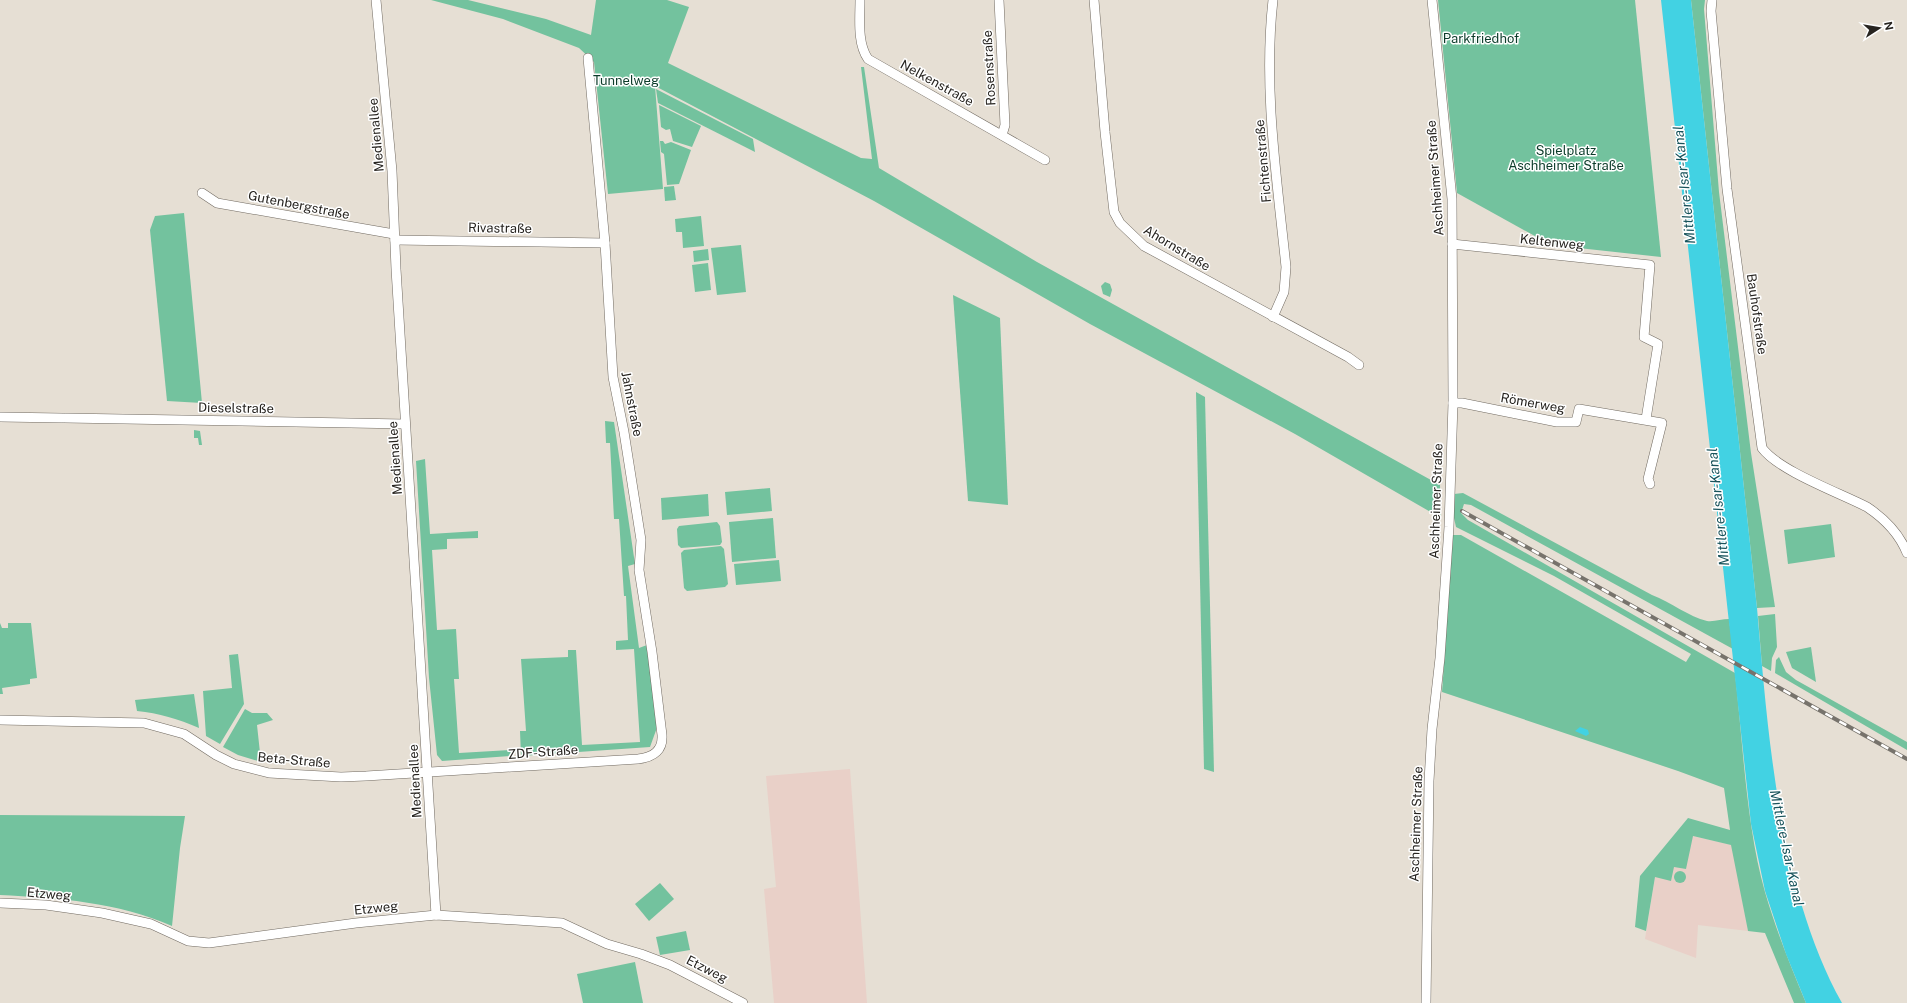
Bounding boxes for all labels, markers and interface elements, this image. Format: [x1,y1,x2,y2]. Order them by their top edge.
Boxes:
north arrow [1859,8,1899,48]
text: N [1882,20,1896,31]
street label: Rosenstraße [980,30,998,106]
park label: Parkfriedhof [1443,31,1519,46]
street label: Nelkenstraße [898,57,976,109]
park label: Tunnelweg [593,73,659,88]
street label: Medienallee [365,98,387,172]
street label: Fichtenstraße [1252,119,1274,203]
street label: Aschheimer Straße [1423,120,1447,236]
water label: Mittlere-Isar-Kanal [1670,125,1698,245]
park label: Spielplatz Aschheimer Straße [1508,143,1624,173]
street label: Gutenbergstraße [247,188,351,222]
street label: Rivastraße [468,220,532,236]
street label: Ahornstraße [1141,222,1213,274]
street label: Keltenweg [1519,231,1585,253]
street label: Bauhofstraße [1744,272,1770,356]
street label: Jahnstraße [618,370,646,438]
street label: Römerweg [1500,390,1566,416]
street label: Dieselstraße [198,400,274,416]
street label: Medienallee [385,421,405,495]
street label: Aschheimer Straße [1426,443,1446,559]
water label: Mittlere-Isar-Kanal [1704,447,1732,567]
street label: ZDF-Straße [507,742,579,762]
street label: Medienallee [406,744,424,818]
street label: Beta-Straße [257,749,331,771]
street label: Aschheimer Straße [1406,766,1426,882]
water label: Mittlere-Isar-Kanal [1767,788,1807,908]
street label: Etzweg [26,885,72,903]
street label: Etzweg [353,898,399,918]
street label: Etzweg [684,952,730,986]

